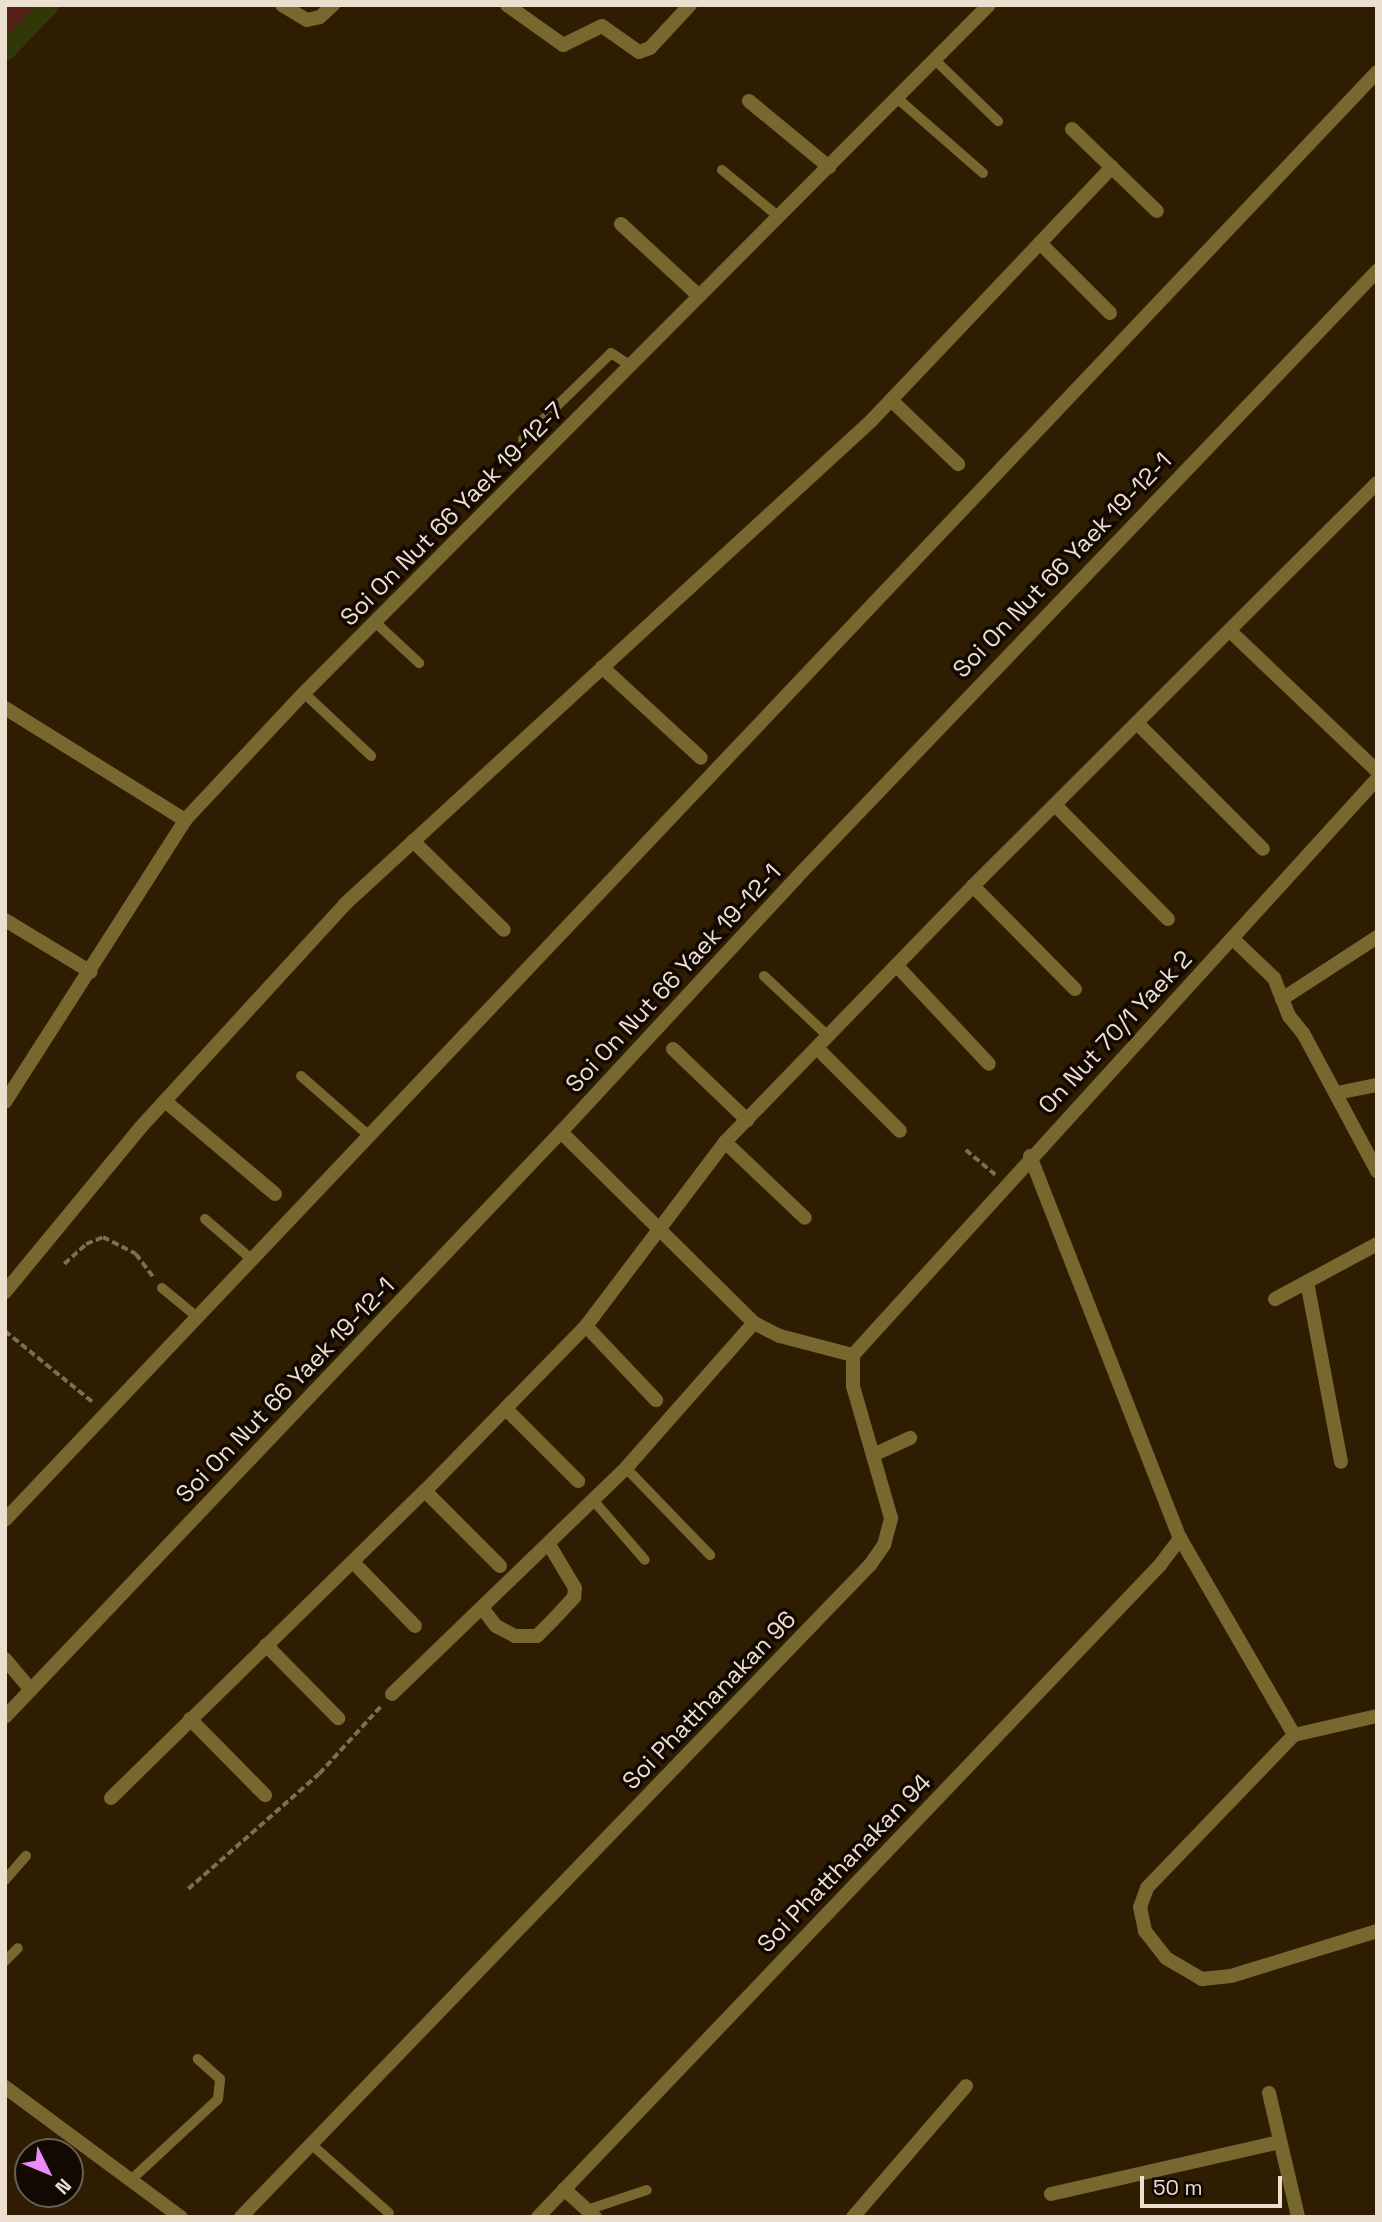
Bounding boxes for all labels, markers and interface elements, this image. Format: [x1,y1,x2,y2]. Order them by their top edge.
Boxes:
street label: Soi On Nut 66 Yaek 19-12-7 [334,396,570,632]
street label: Soi On Nut 66 Yaek 19-12-1 [947,446,1177,684]
street label: Soi On Nut 66 Yaek 19-12-1 [559,858,787,1098]
street label: On Nut 70/1 Yaek 2 [1032,944,1198,1120]
street label: Soi On Nut 66 Yaek 19-12-1 [170,1271,400,1509]
street label: Soi Phatthanakan 96 [616,1605,802,1795]
street label: Soi Phatthanakan 94 [751,1768,937,1958]
north arrow [14,2138,84,2208]
scale bar [1144,2162,1286,2206]
text: N [50,2173,77,2199]
text: 50 m [1153,2174,1203,2201]

